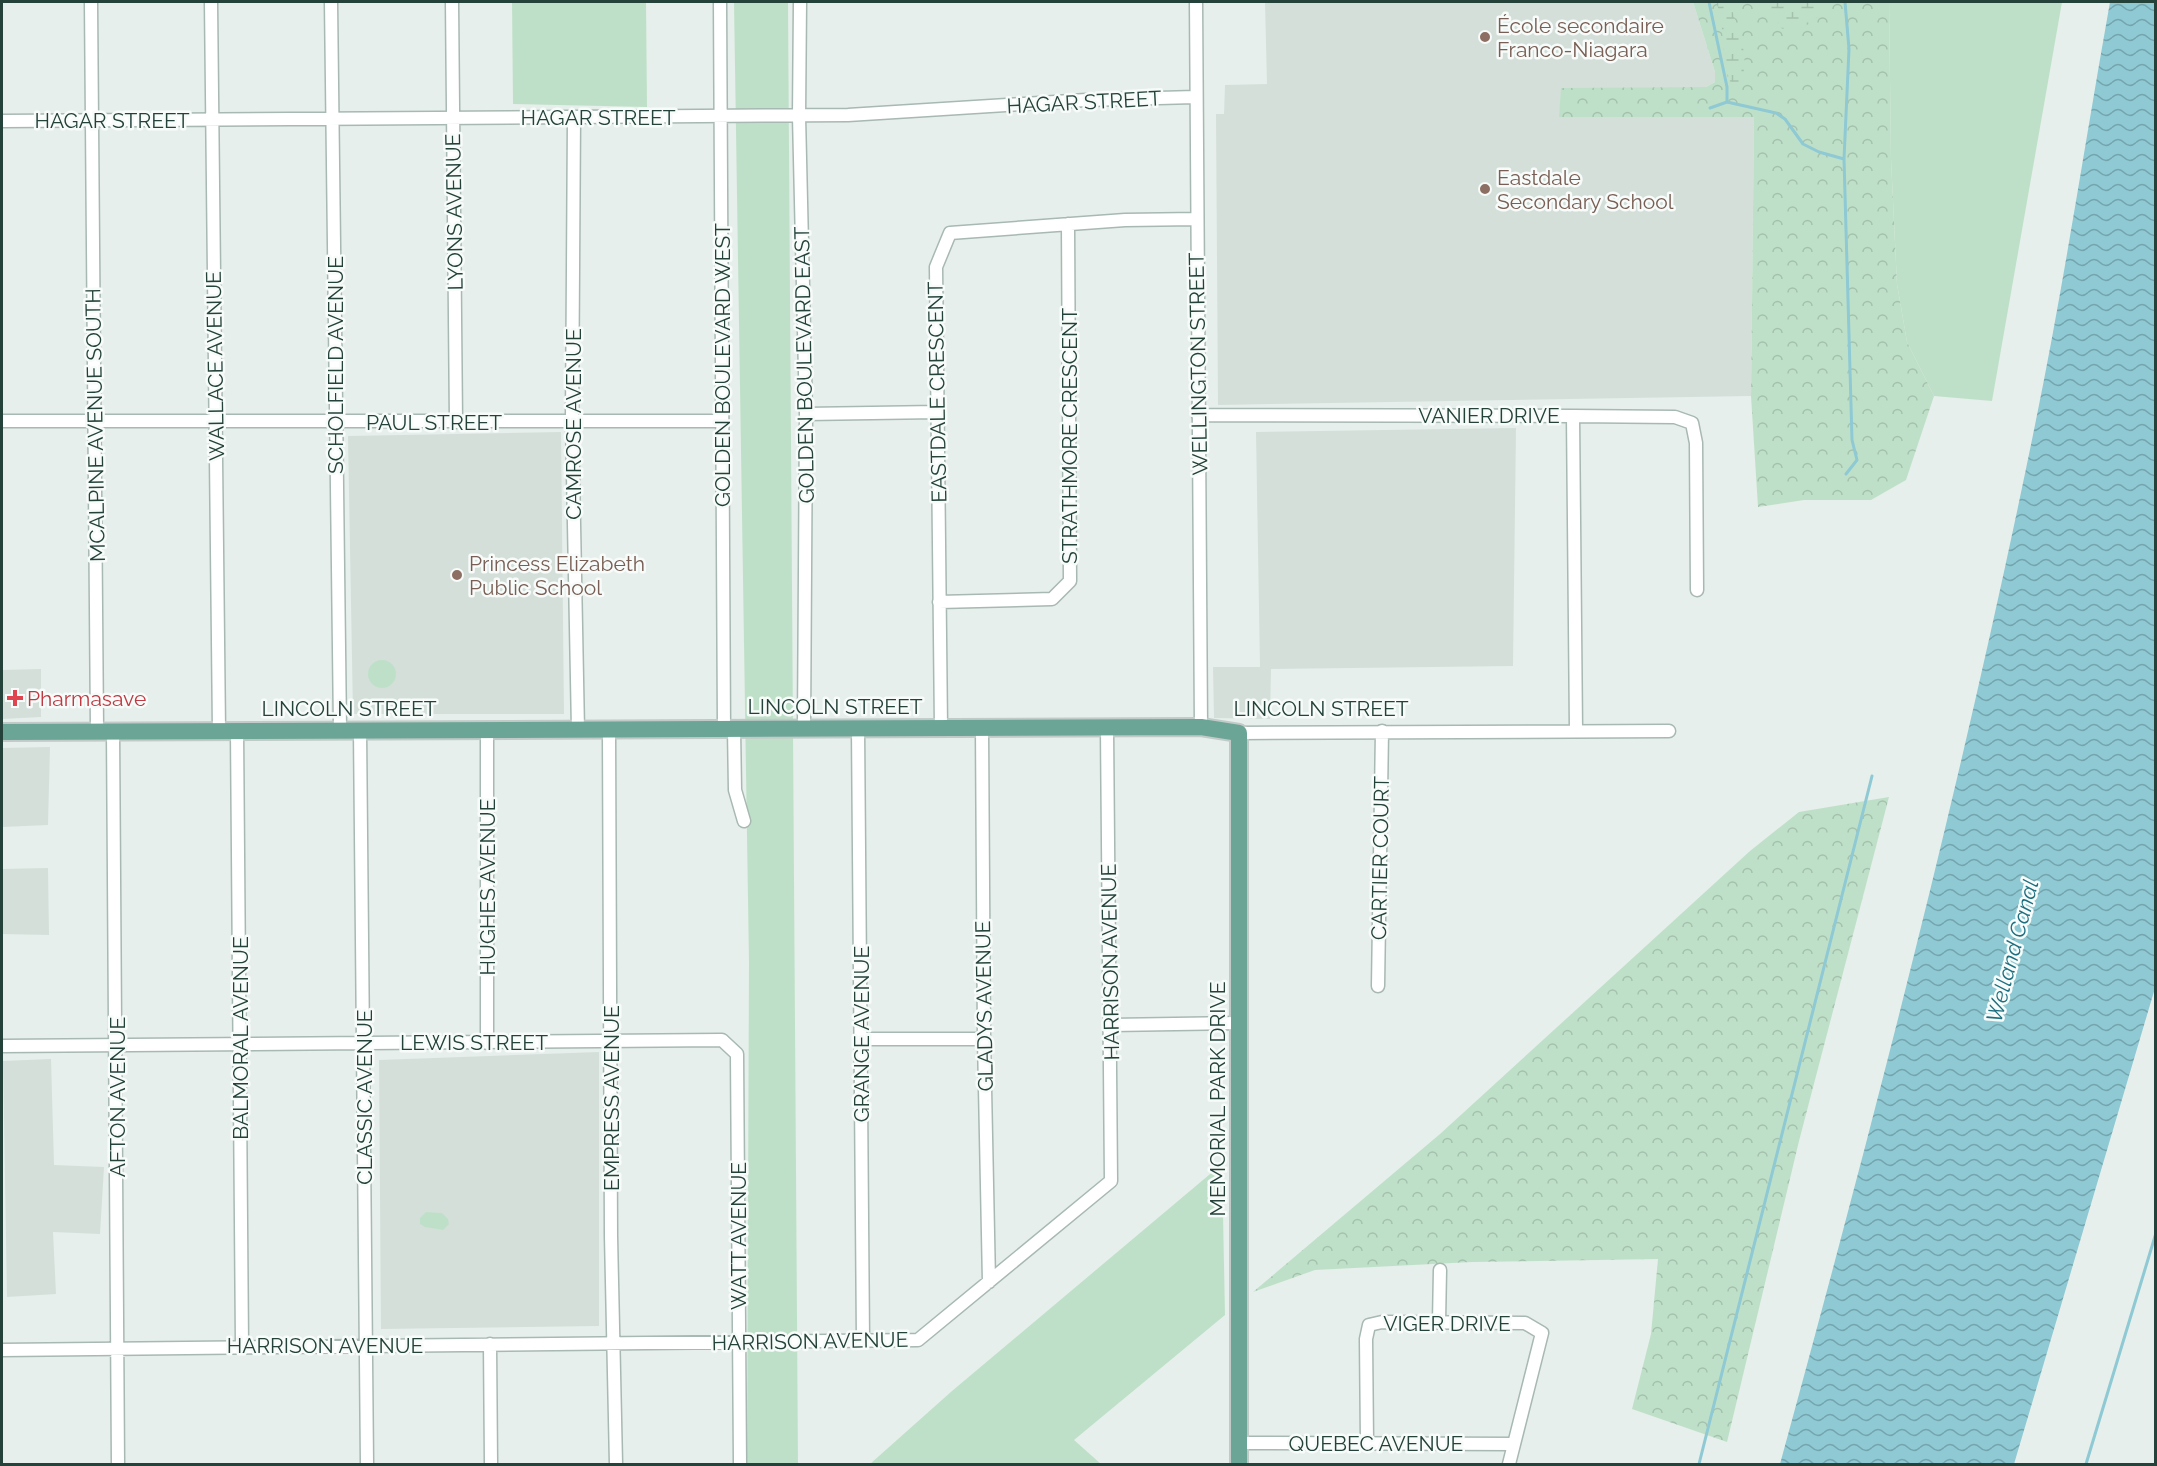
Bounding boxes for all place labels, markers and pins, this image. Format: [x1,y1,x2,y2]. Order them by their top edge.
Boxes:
place label: École secondaire Franco-Niagara [1497,13,1664,62]
marker: École secondaire Franco-Niagara [1478,30,1492,44]
place label: Eastdale Secondary School [1497,165,1674,214]
marker: Eastdale Secondary School [1478,182,1492,196]
place label: Princess Elizabeth Public School [469,551,645,600]
marker: Princess Elizabeth Public School [450,568,464,582]
place label: Pharmasave [27,686,146,711]
marker: Pharmasave [8,691,22,705]

